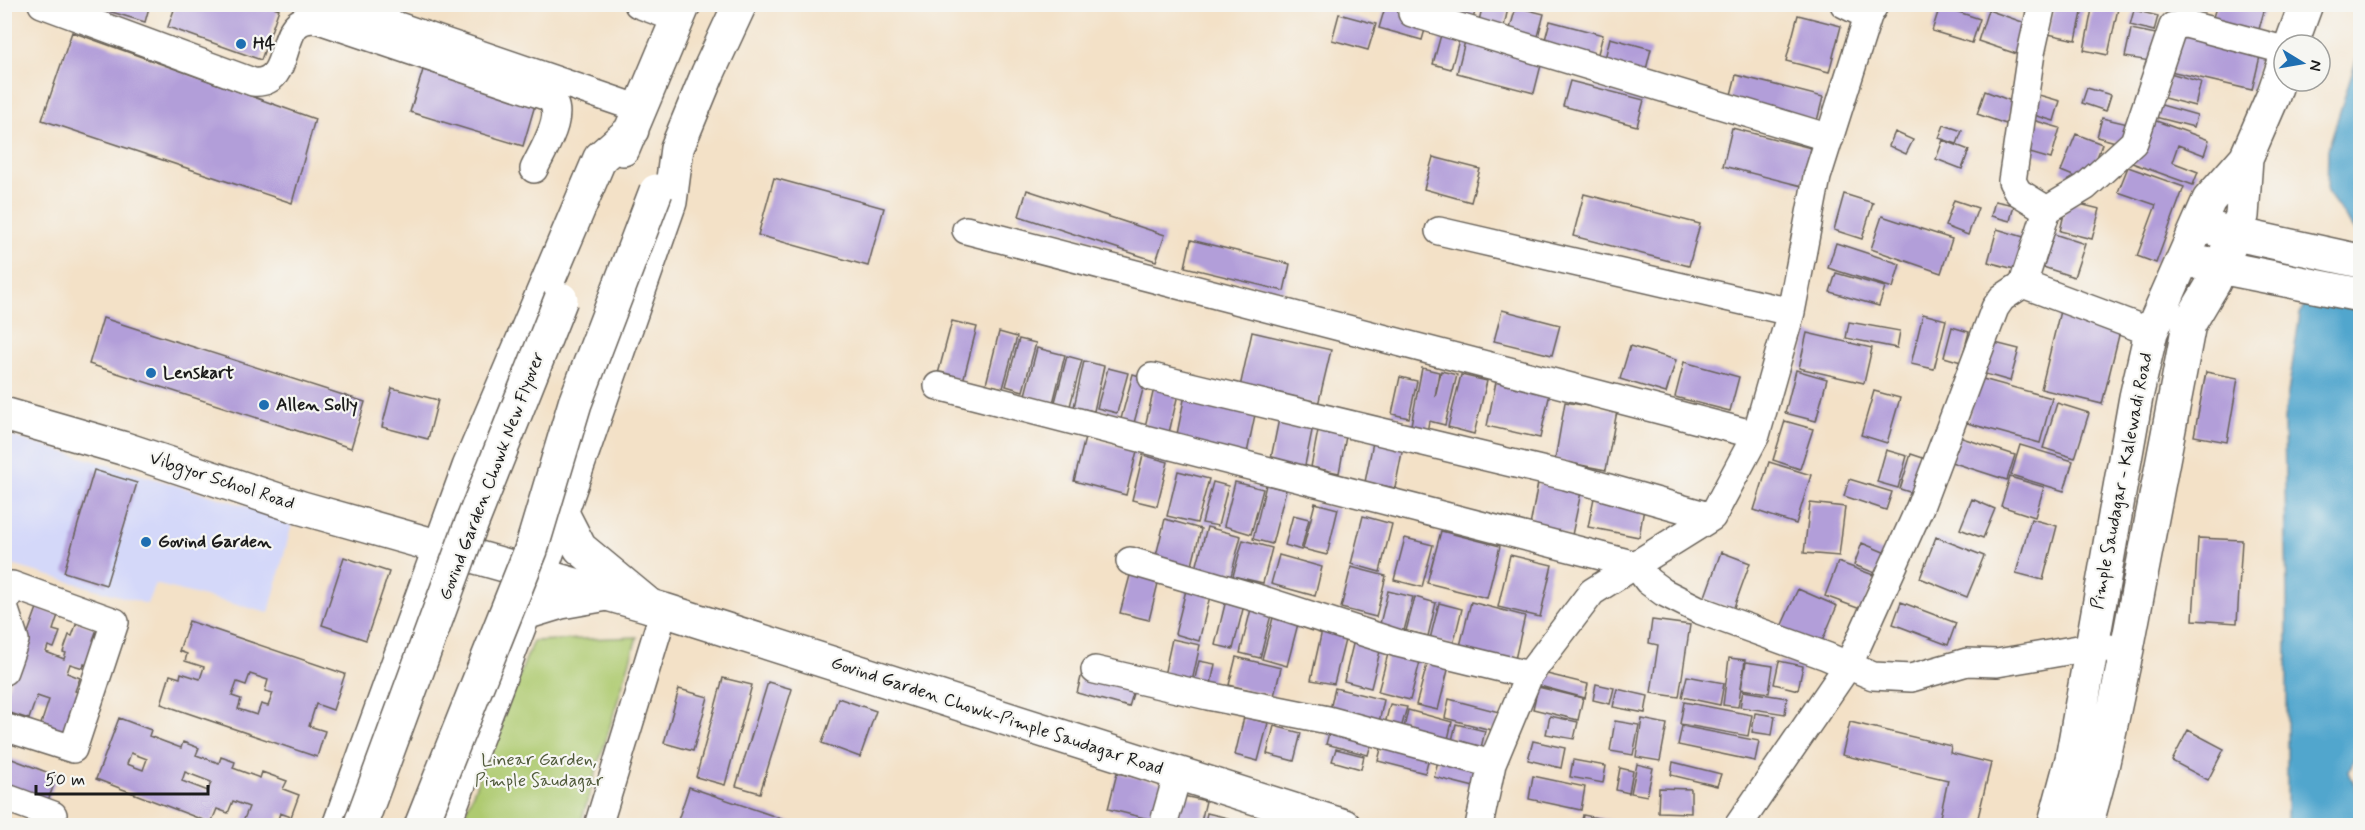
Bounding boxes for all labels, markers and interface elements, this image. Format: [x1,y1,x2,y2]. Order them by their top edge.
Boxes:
place label: H4 [253,32,276,56]
north arrow [2272,33,2332,93]
marker: H4 [234,37,248,51]
text: N [2304,58,2327,73]
street label: Govind Garden Chowk New Flyover [433,348,551,604]
street label: Pimple Saudagar - Kalewadi Road [2085,351,2159,611]
place label: Lenskart [163,361,235,385]
marker: Lenskart [144,366,158,380]
place label: Allen Solly [276,393,358,417]
marker: Allen Solly [257,398,271,412]
street label: Vibgyor School Road [146,446,298,517]
place label: Govind Garden [158,530,272,554]
marker: Govind Garden [139,535,153,549]
street label: Govind Garden Chowk-Pimple Saudagar Road [828,651,1166,781]
park label: Linear Garden, Pimple Saudagar [475,748,604,793]
scale bar [36,758,208,796]
text: 50 m [45,768,85,792]

